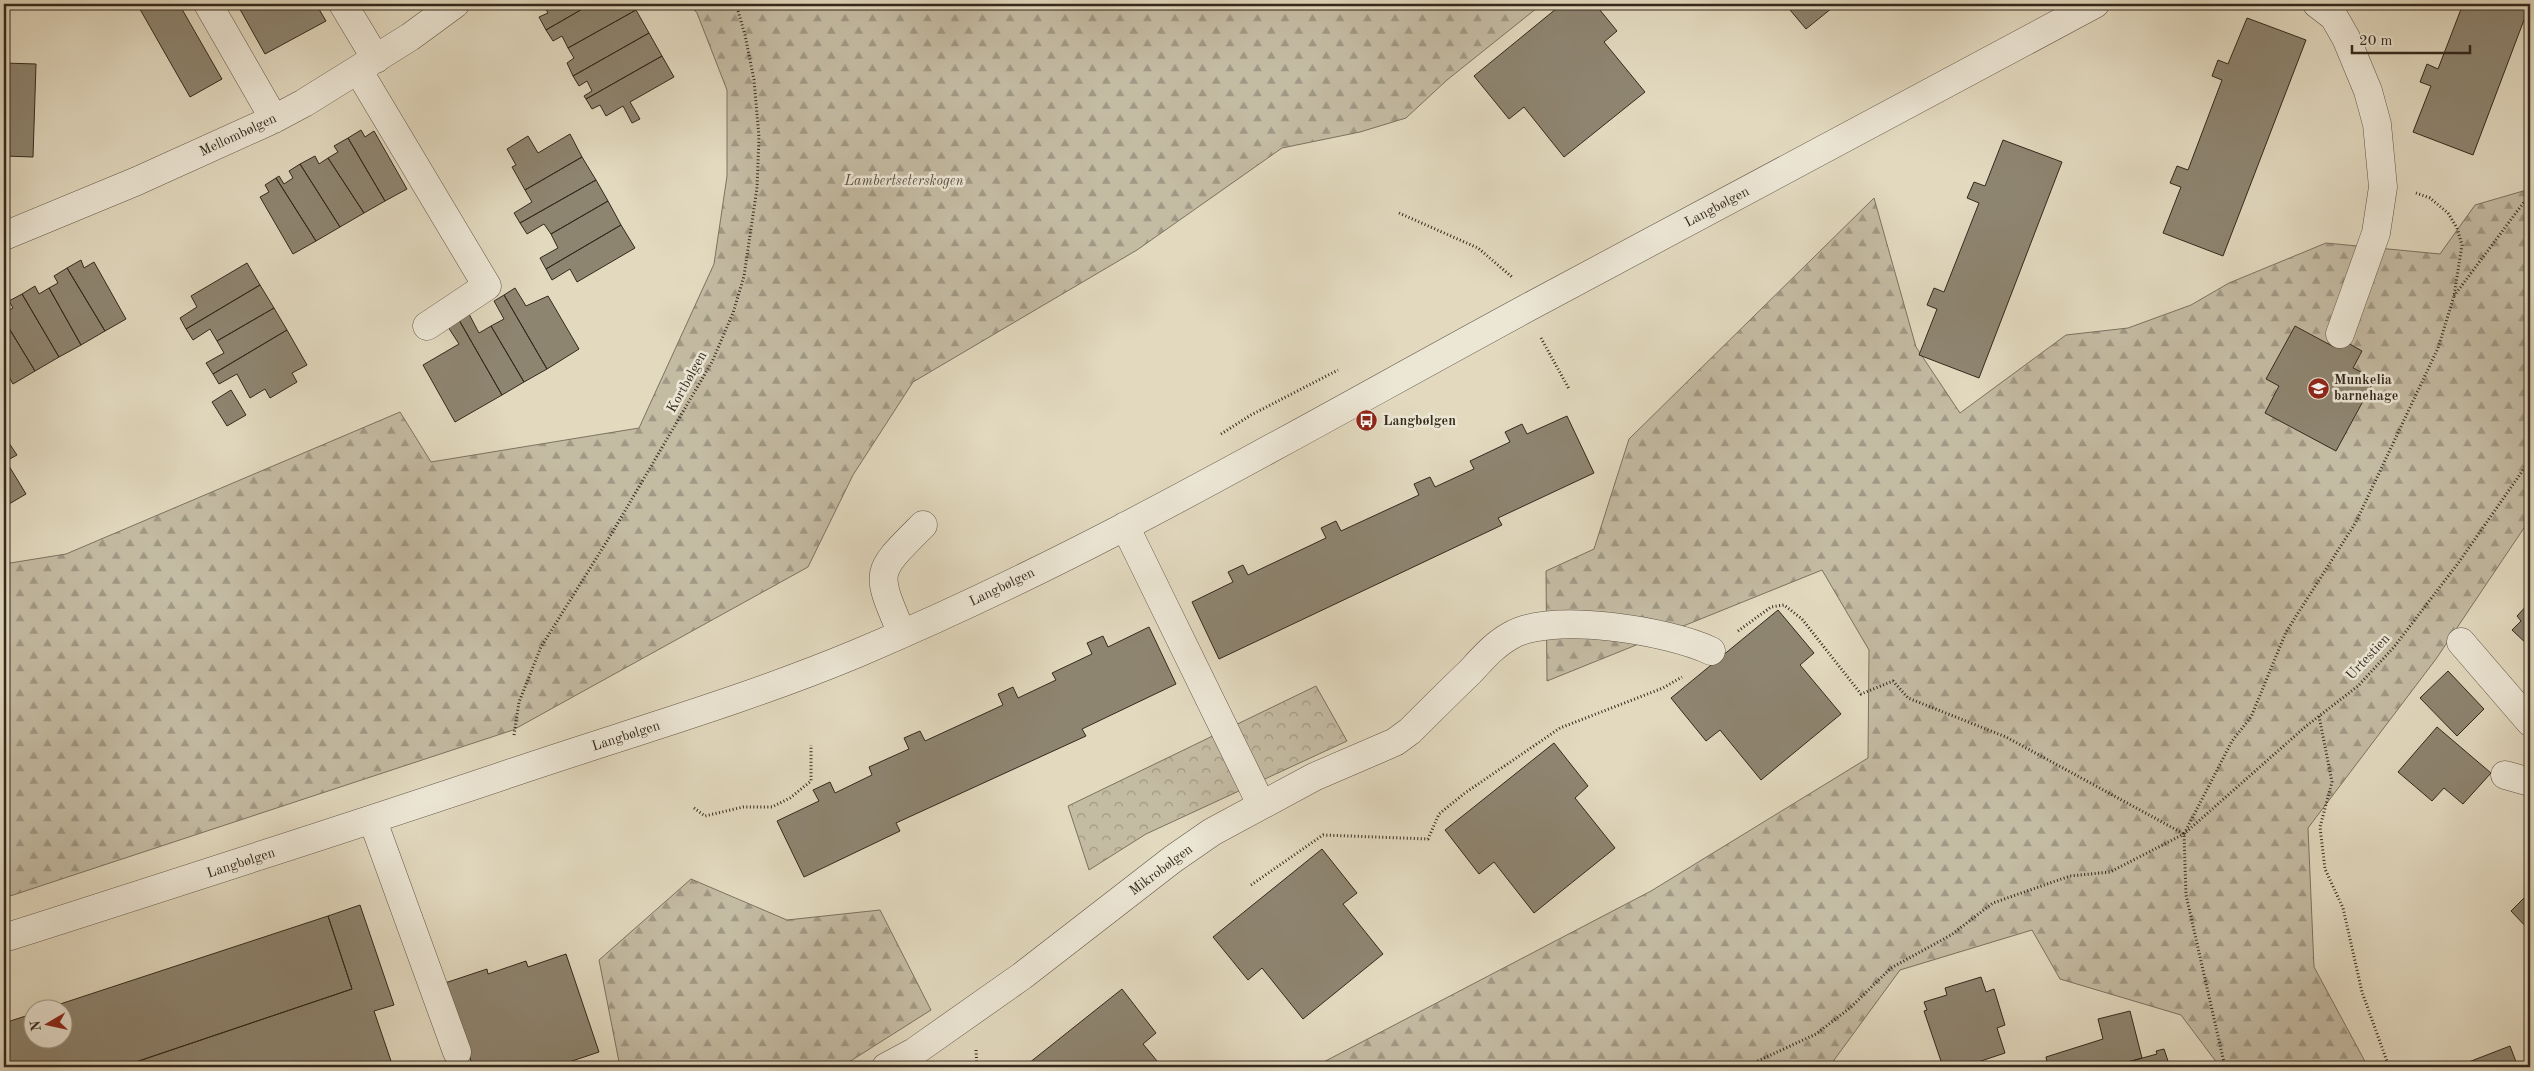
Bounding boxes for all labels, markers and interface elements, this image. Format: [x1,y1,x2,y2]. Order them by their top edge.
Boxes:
scale bar [2352,22,2469,54]
text: 20 m [2359,34,2393,49]
street label: Mellombølgen [197,111,279,159]
park label: Lambertseterskogen [844,174,963,189]
street label: Langbølgen [1682,184,1752,230]
street label: Kortbølgen [664,349,710,415]
place label: Munkelia barnehage [2334,373,2398,403]
school or university icon: Munkelia barnehage [2306,376,2330,400]
bus stop icon: Langbølgen [1355,409,1379,433]
place label: Langbølgen [1383,414,1456,428]
street label: Langbølgen [967,565,1037,609]
street label: Urtestien [2344,631,2393,683]
street label: Langbølgen [590,718,662,754]
street label: Mikrobølgen [1127,842,1195,898]
street label: Langbølgen [205,845,277,881]
north arrow [22,998,72,1048]
text: N [28,1019,44,1032]

